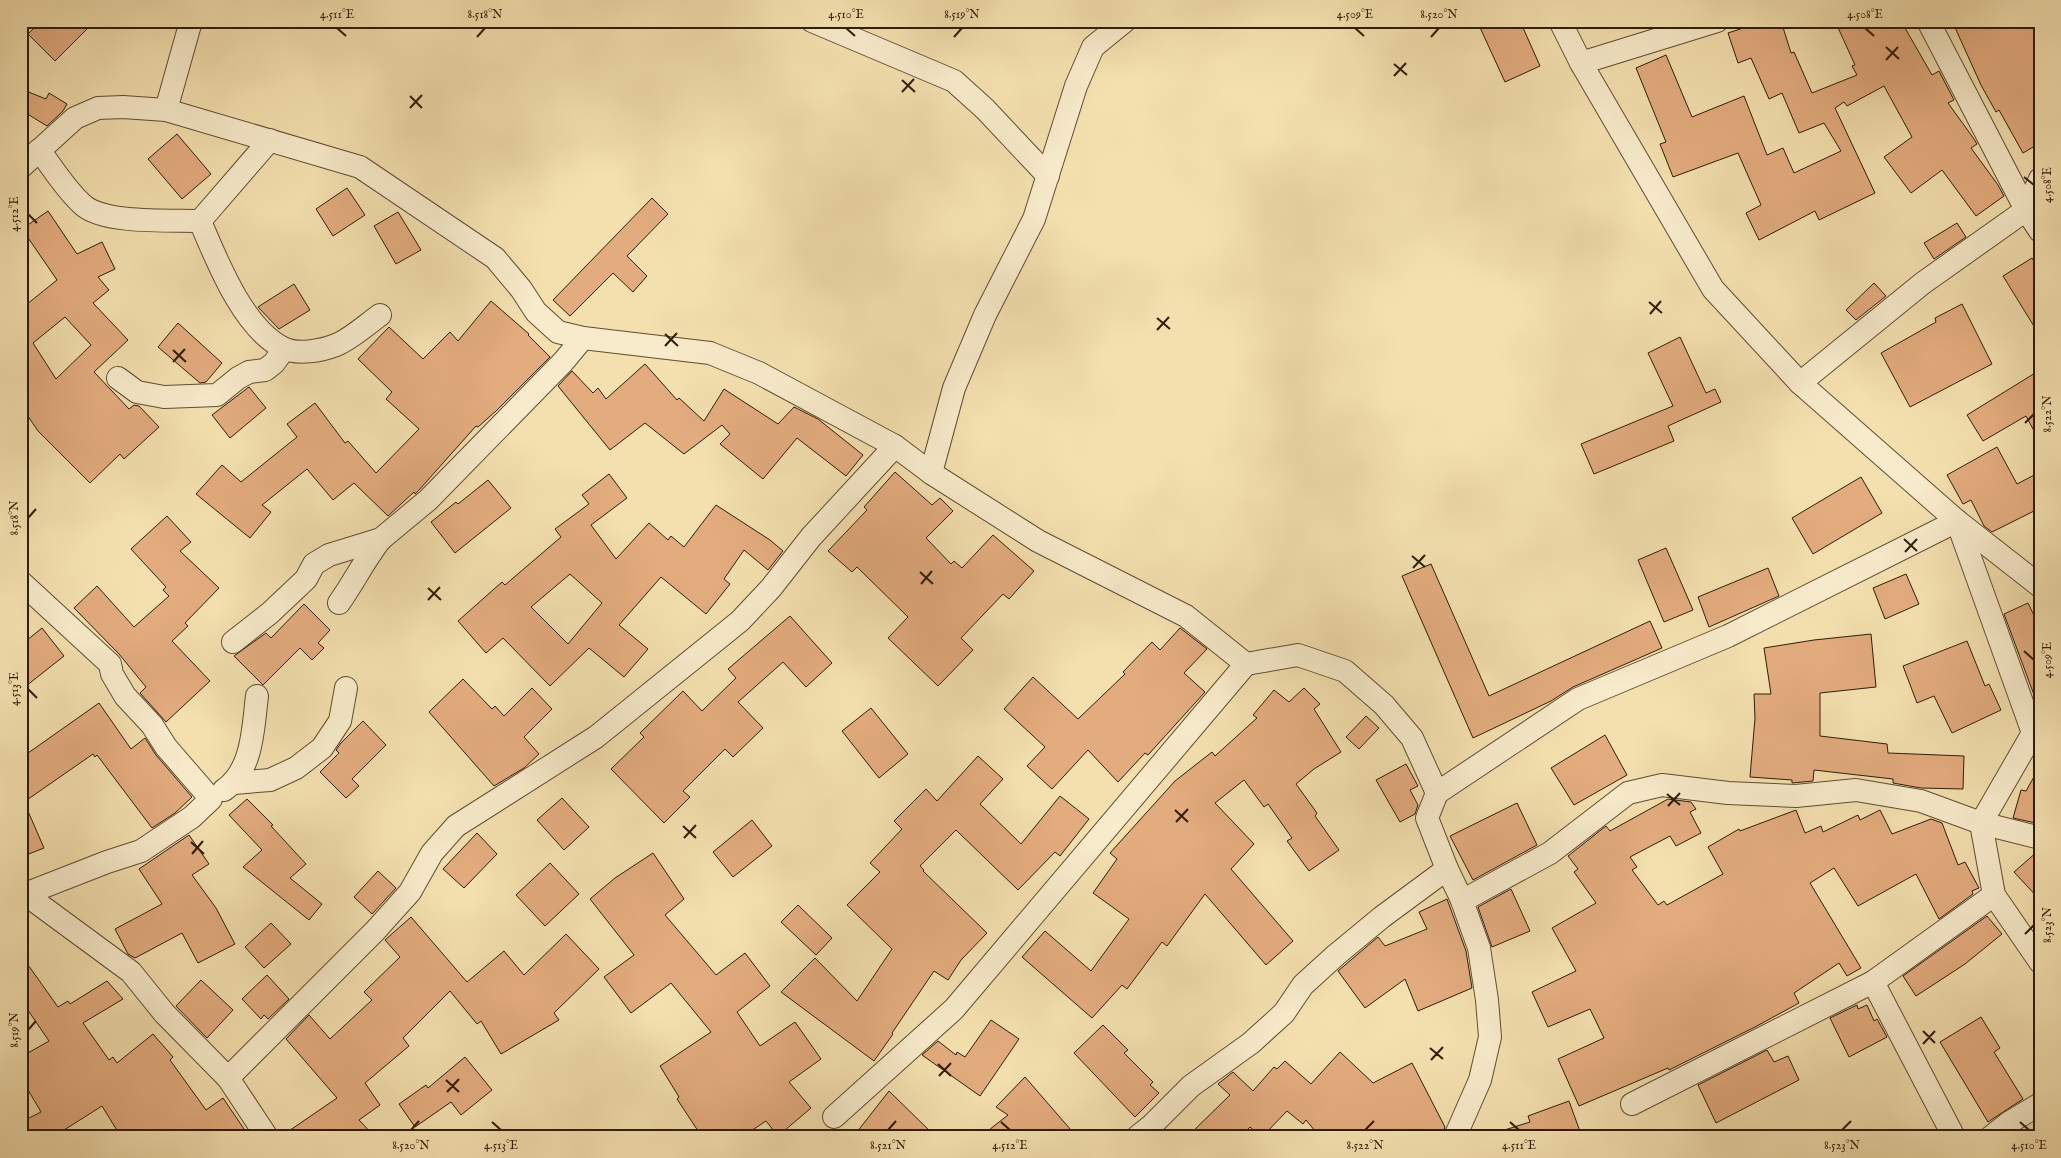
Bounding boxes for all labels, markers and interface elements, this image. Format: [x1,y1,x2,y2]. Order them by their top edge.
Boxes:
text: 4.511°E [320,7,354,22]
text: 8.518°N [468,7,503,22]
text: 4.510°E [828,7,864,22]
text: 8.519°N [944,7,980,22]
text: 4.509°E [1337,7,1373,22]
text: 8.520°N [1420,7,1458,22]
text: 4.508°E [1847,7,1883,22]
text: 4.508°E [2040,167,2055,203]
text: 4.512°E [7,196,22,232]
text: 8.522°N [2040,395,2055,433]
text: 8.518°N [7,500,22,536]
text: 4.509°E [2040,642,2055,678]
text: 4.513°E [7,672,22,706]
text: 8.523°N [2040,906,2055,943]
text: 8.519°N [7,1012,22,1048]
text: 8.520°N [392,1138,430,1153]
text: 4.513°E [484,1138,518,1153]
text: 8.521°N [870,1138,907,1153]
text: 4.512°E [992,1138,1028,1153]
text: 8.522°N [1346,1138,1384,1153]
text: 4.511°E [1502,1138,1536,1153]
text: 8.523°N [1824,1138,1861,1153]
text: 4.510°E [2011,1138,2047,1153]

